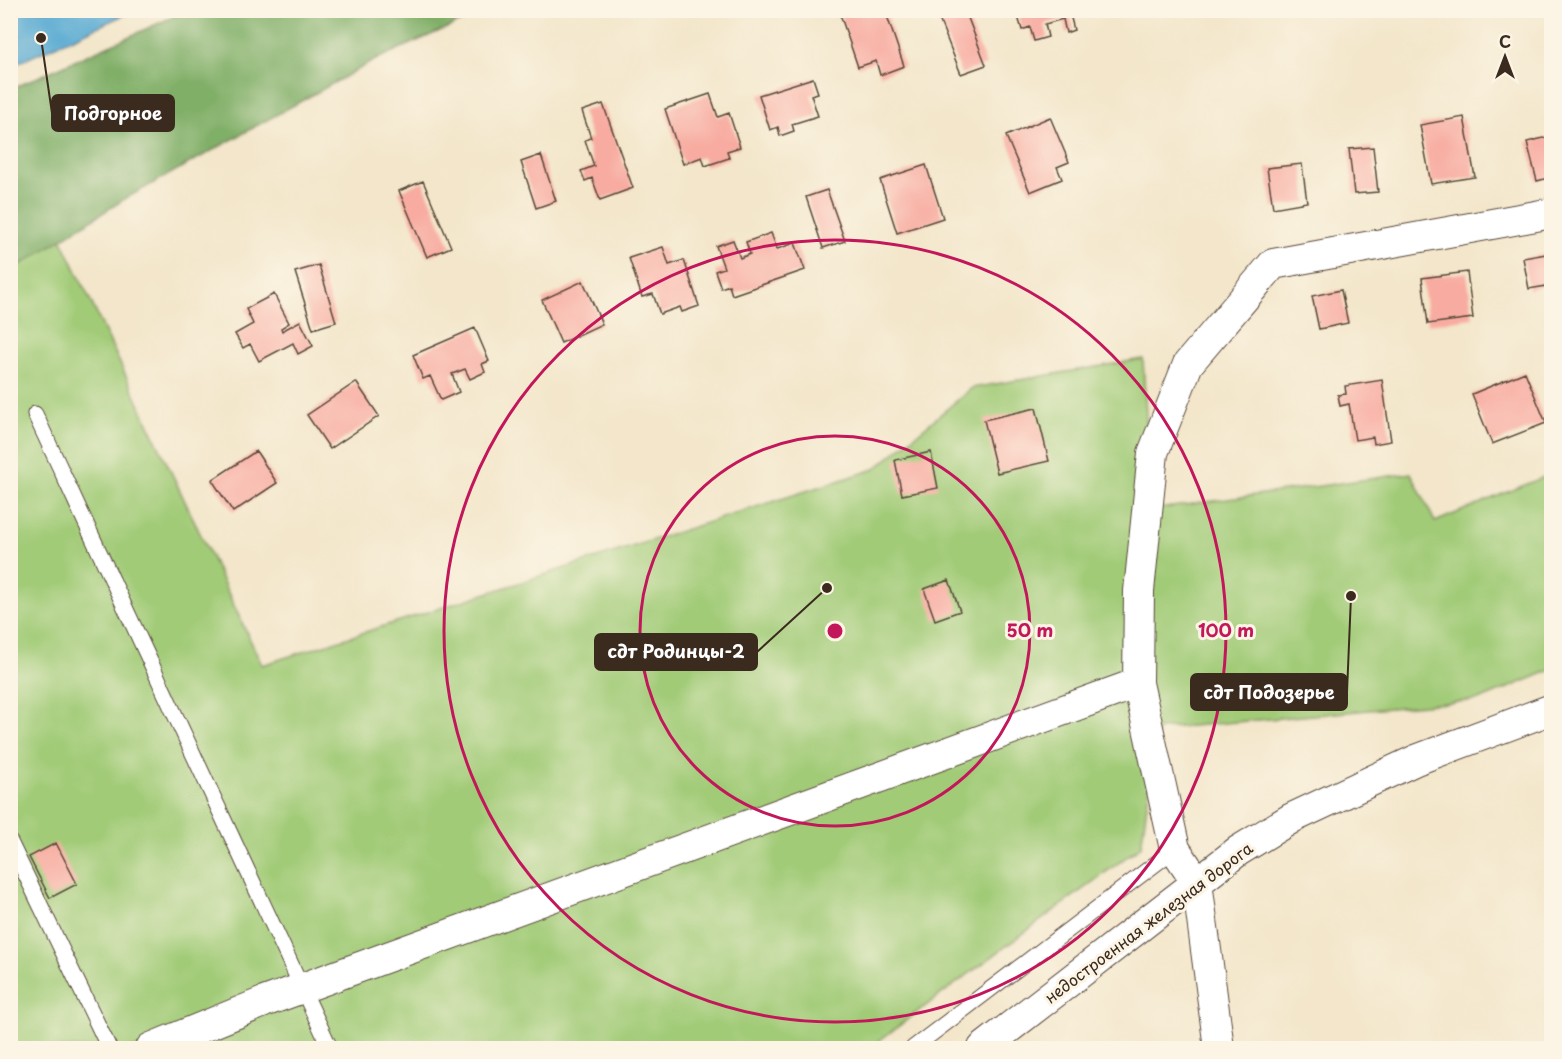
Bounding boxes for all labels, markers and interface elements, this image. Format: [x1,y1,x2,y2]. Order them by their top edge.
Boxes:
north arrow [1475,27,1535,87]
text: С [1499,29,1511,53]
callout: Подгорное [52,95,174,131]
text: Подгорное [64,99,162,126]
text: 50 m [1007,616,1053,643]
text: 100 m [1198,616,1254,643]
centre of rings [825,621,845,641]
callout: сдт Родинцы-2 [595,634,757,670]
text: сдт Родинцы-2 [607,637,745,664]
callout: сдт Подозерье [1191,674,1347,710]
text: сдт Подозерье [1204,678,1335,705]
street label: недостроенная железная дорога [1039,836,1257,1008]

